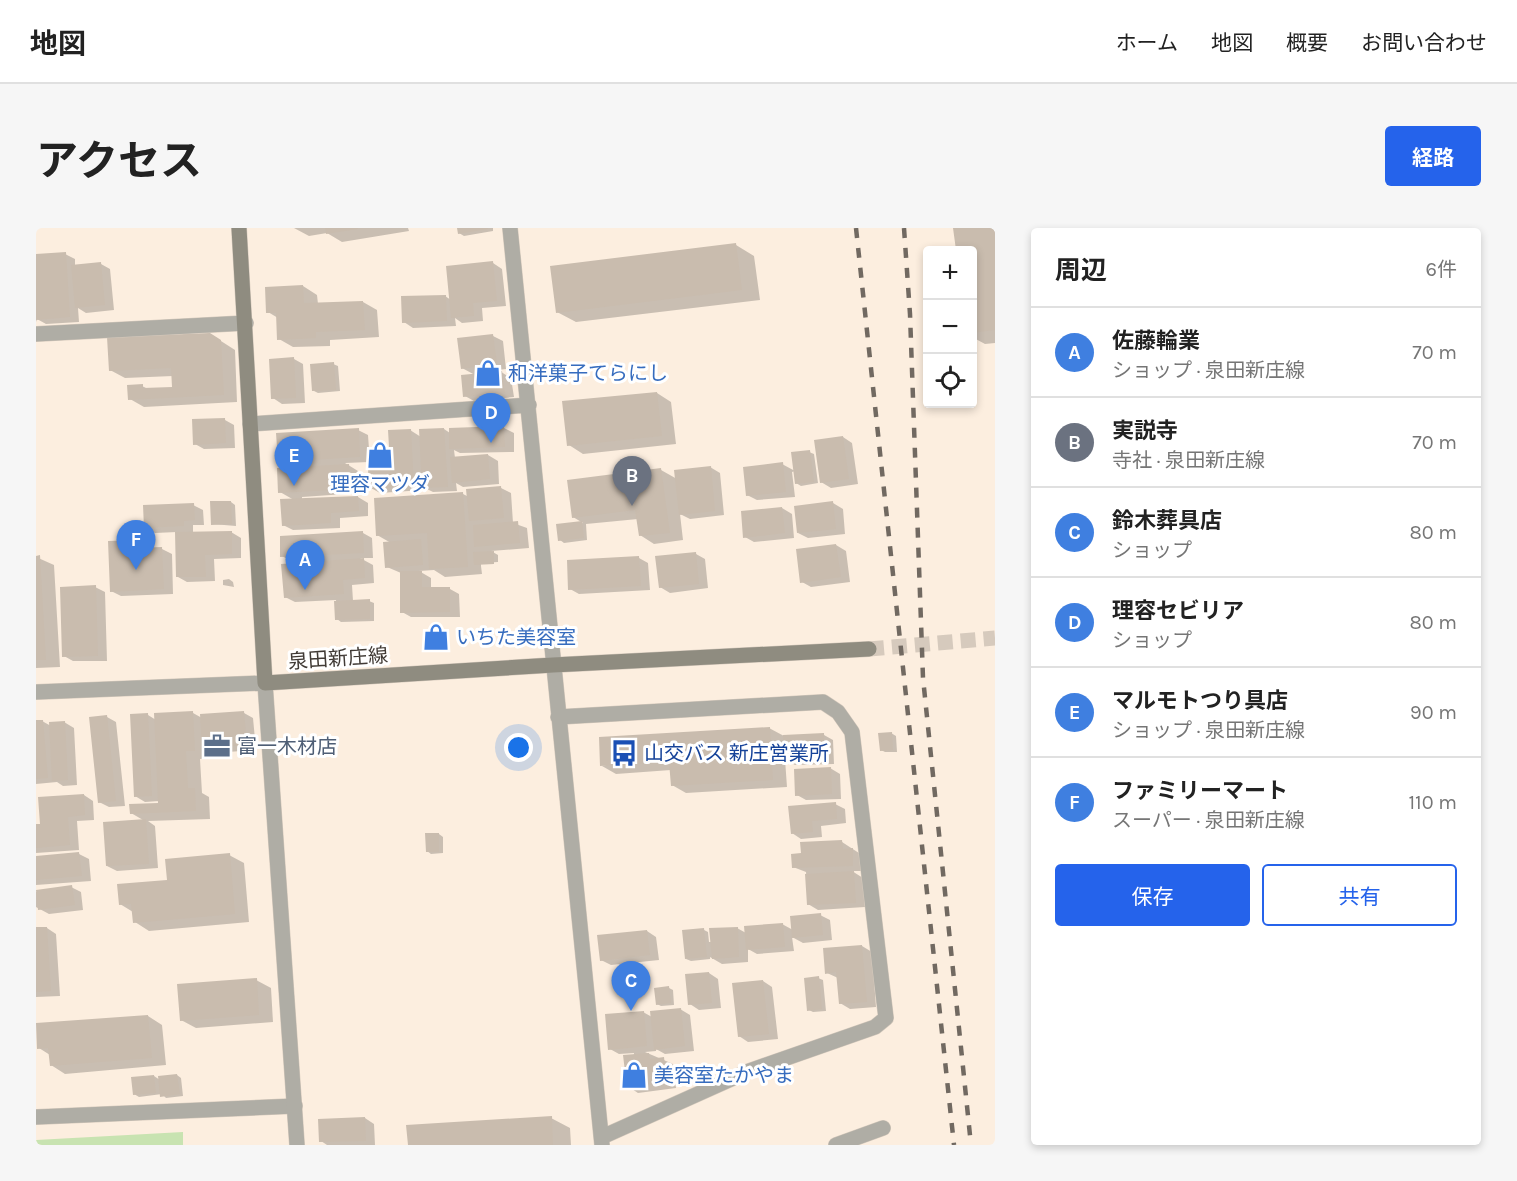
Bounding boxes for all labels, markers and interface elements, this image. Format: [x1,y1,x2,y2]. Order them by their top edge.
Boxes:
text: 地図 [30,27,86,60]
text: ホーム [1116,31,1178,55]
text: 地図 [1211,31,1253,55]
text: 概要 [1286,31,1328,55]
text: お問い合わせ [1361,31,1487,55]
button: 経路 [1385,126,1481,186]
text: アクセス [36,136,202,186]
map controls [923,246,977,408]
button: + [923,246,977,300]
text: 周辺 [1055,255,1107,286]
text: 6件 [1426,258,1457,281]
button: − [923,300,977,354]
text: 佐藤輪業 [1112,328,1200,354]
text: A [1068,341,1081,364]
text: 70 m [1412,341,1457,364]
button: locate [923,354,977,408]
shop icon: 和洋菓子てらにし [473,358,503,388]
text: ショップ · 泉田新庄線 [1112,359,1305,382]
place label: 和洋菓子てらにし [508,362,668,385]
pin: D [472,394,510,443]
text: 実説寺 [1112,418,1178,444]
text: B [1068,431,1081,454]
text: 70 m [1412,431,1457,454]
pin: E [274,436,314,486]
shop icon: 理容マツダ [365,440,395,470]
text: 寺社 · 泉田新庄線 [1112,449,1265,472]
pin: B [612,456,652,506]
place label: 理容マツダ [330,473,430,496]
text: 鈴木葬具店 [1112,508,1222,534]
pin: F [116,520,156,570]
text: C [1068,521,1081,544]
text: 80 m [1409,521,1457,544]
text: ショップ [1112,539,1192,562]
pin: A [286,540,324,590]
text: 理容セビリア [1112,598,1244,624]
text: D [1068,611,1081,634]
text: 80 m [1409,611,1457,634]
shop icon: いちた美容室 [421,622,451,652]
place label: いちた美容室 [456,626,576,649]
text: ショップ [1112,629,1192,652]
street label: 泉田新庄線 [287,644,389,673]
text: マルモトつり具店 [1112,688,1288,714]
text: E [1069,701,1080,724]
text: 90 m [1410,701,1457,724]
text: ショップ · 泉田新庄線 [1112,719,1305,742]
office icon: 富一木材店 [202,731,232,761]
your location [504,733,533,762]
place label: 富一木材店 [237,735,337,758]
bus stop icon: 山交バス 新庄営業所 [609,738,639,768]
place label: 山交バス 新庄営業所 [644,742,829,765]
text: ファミリーマート [1112,778,1288,804]
text: F [1069,791,1080,814]
text: 110 m [1408,791,1457,814]
text: スーパー · 泉田新庄線 [1112,809,1305,832]
button: 保存 [1055,864,1250,926]
button: 共有 [1262,864,1457,926]
pin: C [612,962,650,1011]
shop icon: 美容室たかやま [619,1060,649,1090]
place label: 美容室たかやま [654,1064,794,1087]

